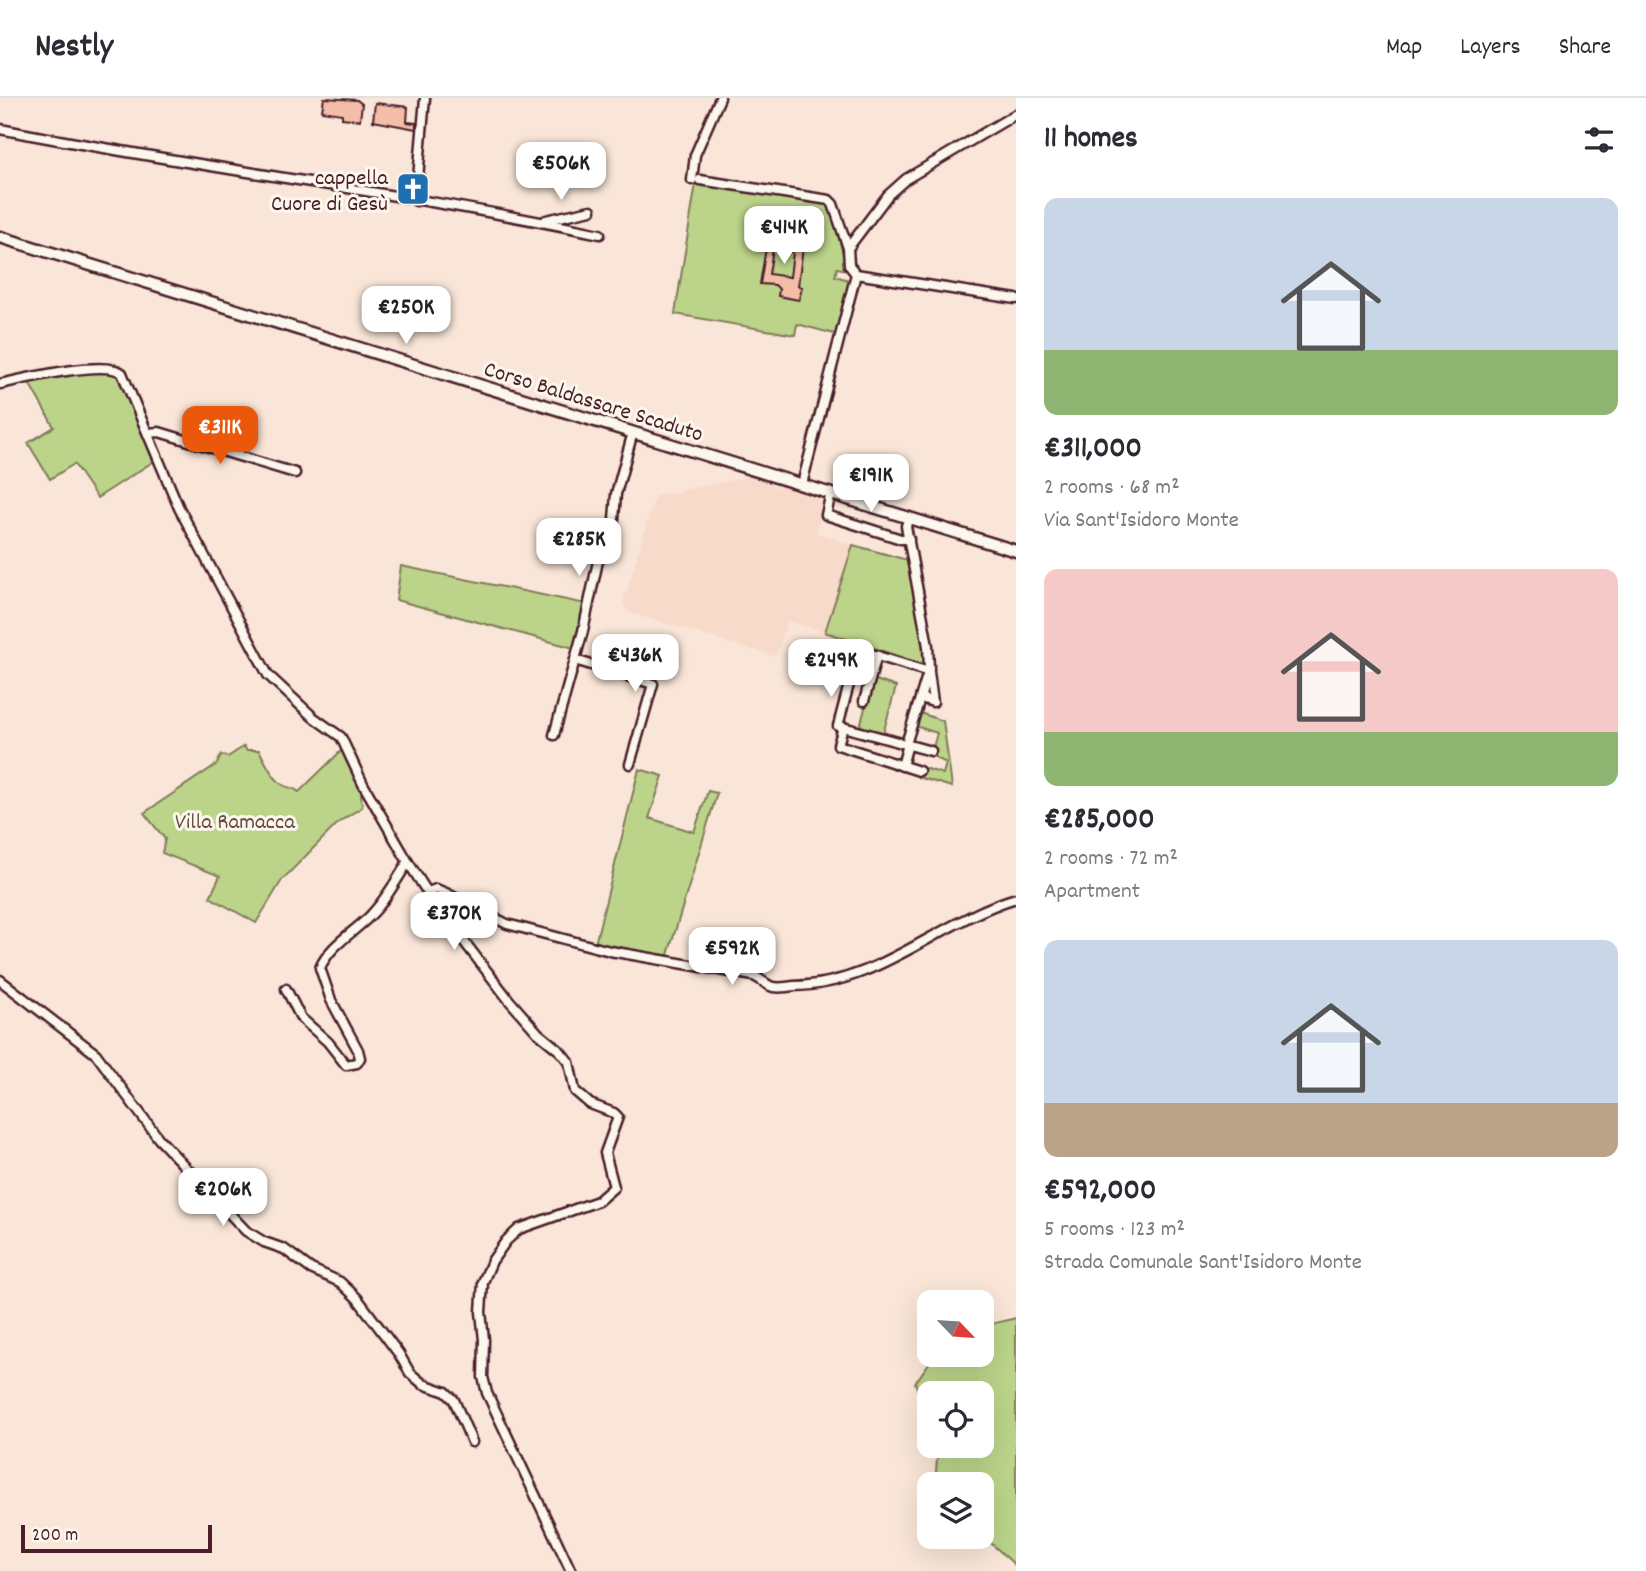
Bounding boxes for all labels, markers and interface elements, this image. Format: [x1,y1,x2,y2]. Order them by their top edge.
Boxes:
text: Nestly [35,25,113,72]
text: Map [1386,31,1422,65]
text: Layers [1460,31,1521,65]
text: Share [1559,31,1611,65]
text: 11 homes [1044,119,1138,162]
icon: filters [1580,121,1618,159]
pin: €506K [512,142,610,202]
text: €506K [532,148,590,181]
place label: cappella Cuore di Gesù [271,163,389,222]
church icon: cappella Cuore di Gesù [394,170,432,208]
pin: €414K [735,206,833,266]
text: €414K [760,212,808,245]
icon: home [1268,243,1394,369]
pin: €250K [357,286,455,346]
text: €250K [378,292,434,325]
street label: Corso Baldassare Scaduto [479,354,707,452]
pin: €311K [171,406,269,466]
text: €311K [198,412,242,445]
text: €311,000 [1044,429,1142,472]
pin: €191K [822,454,920,514]
text: €191K [849,460,893,493]
text: 2 rooms · 68 m² [1044,472,1180,505]
text: Via Sant'Isidoro Monte [1044,505,1239,538]
pin: €285K [530,518,628,578]
text: €285K [552,524,606,557]
icon: home [1268,614,1394,740]
pin: €436K [586,634,684,694]
text: €436K [608,640,662,673]
pin: €249K [782,640,880,699]
text: €249K [804,645,858,678]
text: €285,000 [1044,800,1155,843]
park label: Villa Ramacca [175,807,296,840]
text: 2 rooms · 72 m² [1044,843,1178,876]
text: Apartment [1044,876,1140,909]
pin: €370K [405,892,503,952]
text: €370K [426,898,482,931]
pin: €592K [683,928,781,987]
text: €592K [705,933,759,966]
icon: home [1268,985,1394,1111]
pin: €206K [174,1168,272,1228]
text: €592,000 [1044,1171,1156,1214]
text: €206K [194,1174,252,1207]
text: 5 rooms · 123 m² [1044,1214,1185,1247]
text: Strada Comunale Sant'Isidoro Monte [1044,1247,1362,1280]
north arrow [917,1290,994,1367]
map controls [917,1290,994,1549]
button: locate [917,1381,994,1458]
button: layers [917,1472,994,1549]
scale bar [21,1522,212,1554]
text: 200 m [32,1523,78,1550]

